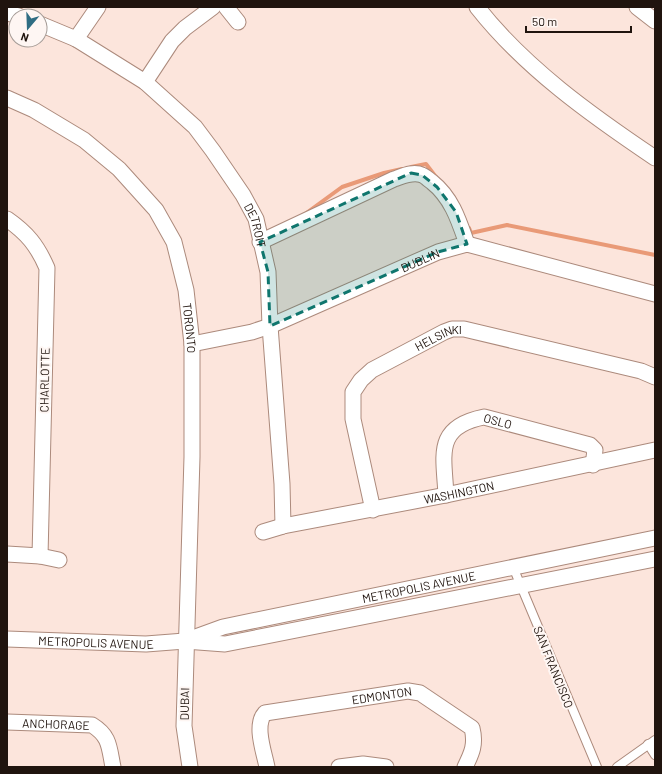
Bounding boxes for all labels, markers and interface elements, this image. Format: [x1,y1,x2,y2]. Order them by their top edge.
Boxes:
north arrow [8,8,48,48]
scale bar [526,8,631,34]
text: 50 m [532,14,557,28]
text: N [19,31,30,45]
street label: DETROIT [242,200,269,249]
street label: DUBLIN [398,245,441,275]
street label: TORONTO [180,302,199,353]
street label: HELSINKI [412,322,462,353]
street label: CHARLOTTE [36,347,52,413]
street label: OSLO [482,410,514,431]
street label: WASHINGTON [423,478,495,506]
street label: METROPOLIS AVENUE [361,568,477,605]
street label: SAN FRANCISCO [531,624,577,710]
street label: METROPOLIS AVENUE [38,633,154,651]
street label: EDMONTON [351,683,413,707]
street label: DUBAI [177,687,191,721]
street label: ANCHORAGE [22,716,90,732]

